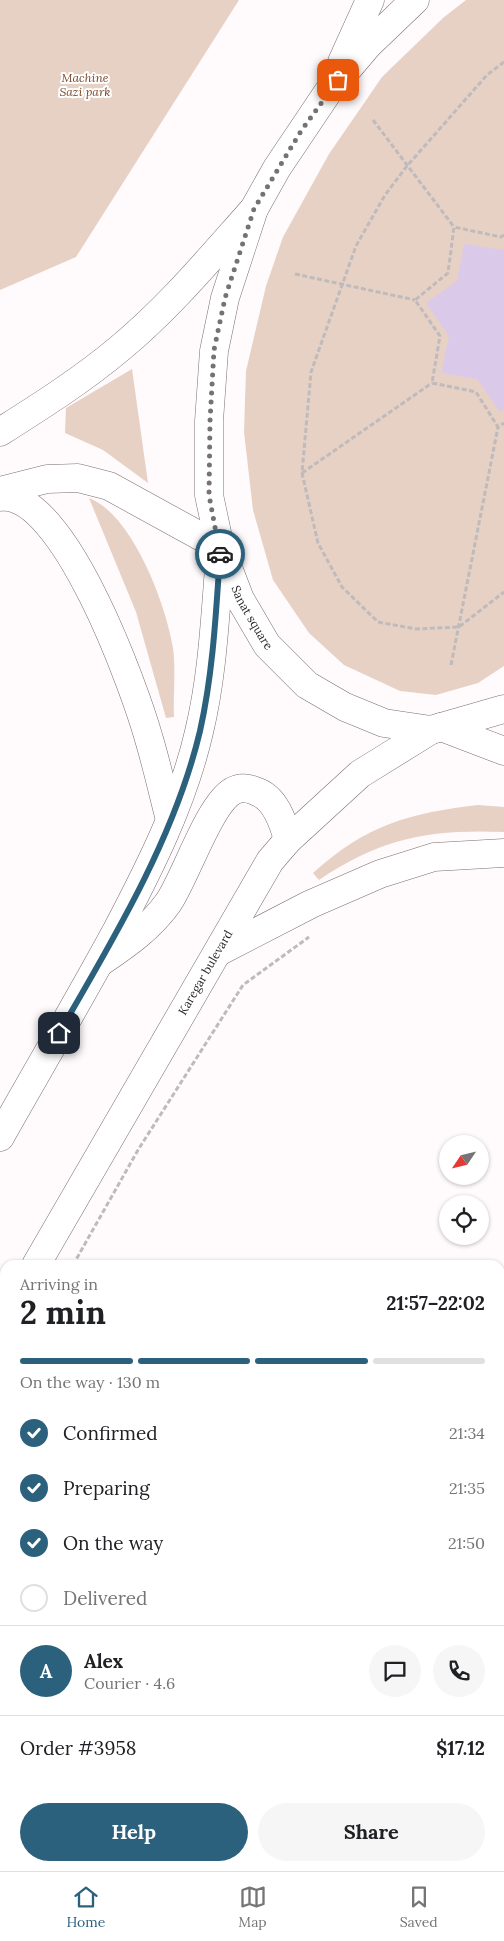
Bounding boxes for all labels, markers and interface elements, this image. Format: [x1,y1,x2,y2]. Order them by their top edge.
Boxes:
pin [317,59,359,101]
icon: bag [324,66,352,94]
park label: Machine Sazi park [59,70,111,99]
courier [195,529,245,579]
icon: car [206,540,234,568]
street label: Sanat square [228,583,276,653]
street label: Karegar bulevard [175,927,235,1017]
pin [38,1012,80,1054]
icon: home [45,1019,73,1047]
north arrow [439,1135,489,1185]
map controls [439,1135,489,1245]
button: locate [439,1195,489,1245]
text: Arriving in [20,1274,98,1294]
text: 21:57–22:02 [386,1291,485,1315]
text: 2 min [20,1292,106,1333]
text: On the way · 130 m [20,1372,160,1392]
icon: check [20,1419,48,1447]
text: Confirmed [63,1421,158,1445]
text: 21:34 [449,1423,485,1443]
icon: check [20,1474,48,1502]
text: Preparing [63,1476,150,1500]
text: 21:35 [449,1478,485,1498]
icon: check [20,1529,48,1557]
text: On the way [63,1531,163,1555]
text: 21:50 [448,1533,485,1553]
text: Delivered [63,1586,147,1610]
button: chat [369,1645,421,1697]
button: phone [433,1645,485,1697]
text: Alex [84,1649,123,1673]
text: A [40,1659,52,1683]
text: Courier · 4.6 [84,1673,175,1693]
text: Order #3958 [20,1736,136,1760]
text: $17.12 [436,1736,485,1760]
button: Help [20,1803,248,1861]
button: Share [258,1803,485,1861]
tab: Home [66,1883,105,1931]
tab: Map [238,1883,267,1931]
tab: Saved [400,1883,438,1931]

